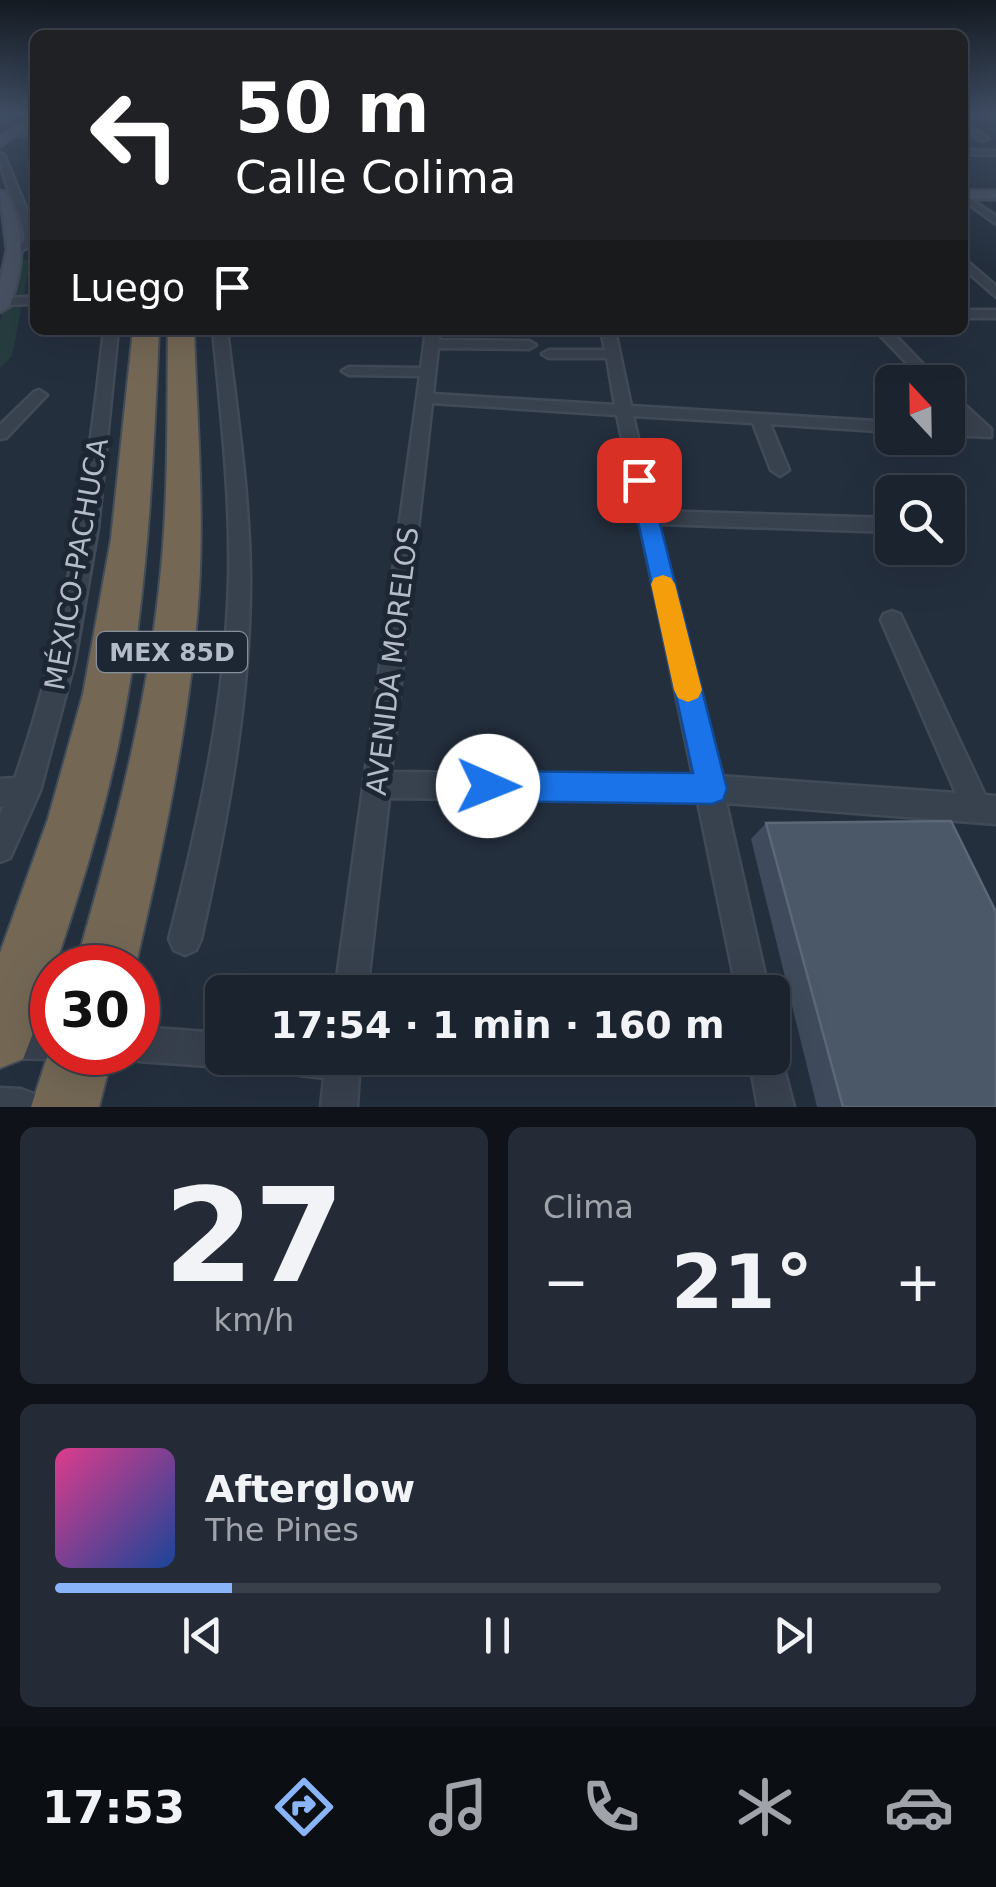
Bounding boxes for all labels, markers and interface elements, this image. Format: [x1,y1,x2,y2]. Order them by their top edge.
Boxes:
text: 50 m [235,67,430,149]
icon: left [70,70,200,200]
text: Calle Colima [235,151,516,204]
icon: arrive [205,260,260,315]
text: Luego [70,266,185,310]
north arrow [875,365,965,455]
map controls [875,365,965,565]
street label: MÉXICO-PACHUCA [37,435,115,693]
pin [597,438,682,523]
icon: arrive [612,453,667,508]
button: search [875,475,965,565]
street label: AVENIDA MORELOS [360,525,425,797]
road number: MEX 85D [97,632,247,672]
position arrow [436,734,540,838]
speed limit sign: 30 [30,945,160,1075]
text: 17:54 · 1 min · 160 m [270,1003,725,1047]
text: 27 [164,1160,344,1312]
text: Clima [543,1188,634,1226]
text: 21° [671,1238,813,1326]
text: − [543,1250,589,1314]
text: + [895,1250,941,1314]
text: km/h [214,1301,294,1339]
text: Afterglow [205,1467,415,1511]
text: The Pines [205,1511,359,1549]
icon: previous [175,1608,230,1663]
icon: pause [470,1608,525,1663]
icon: next [766,1608,821,1663]
icon: directions [269,1772,339,1842]
icon: music [423,1772,493,1842]
icon: phone [576,1772,646,1842]
icon: climate [730,1772,800,1842]
icon: car [884,1772,954,1842]
text: 17:53 [42,1781,185,1834]

